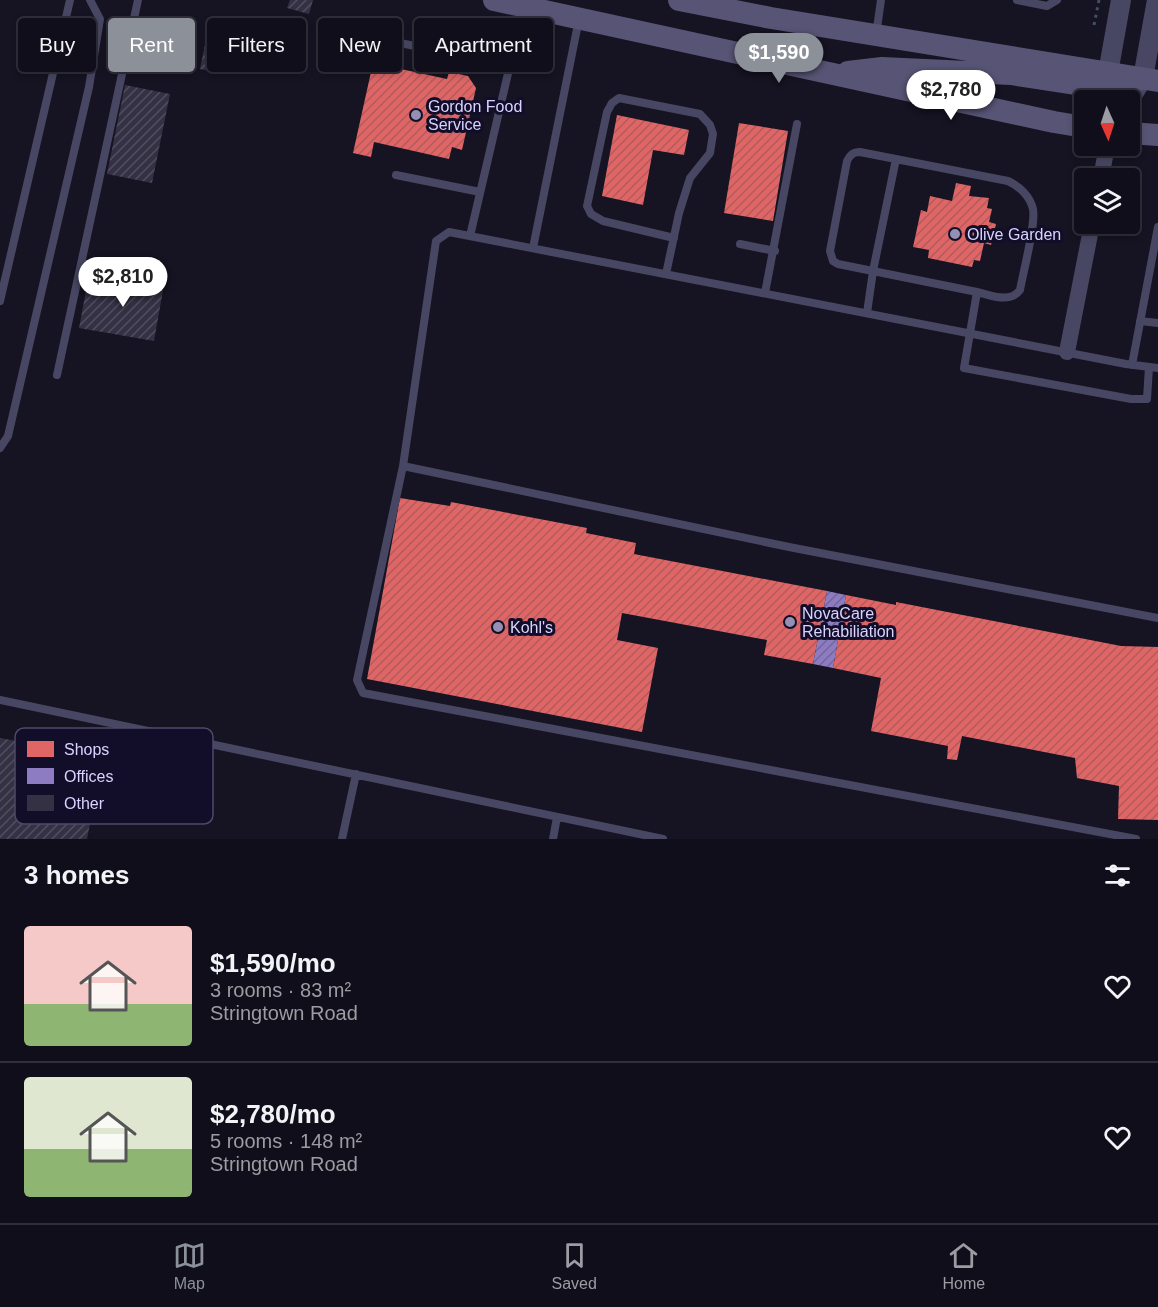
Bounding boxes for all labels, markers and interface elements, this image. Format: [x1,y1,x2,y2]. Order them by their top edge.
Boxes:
chip: Buy [18,18,96,72]
chip: Rent [108,18,195,72]
chip: Filters [207,18,306,72]
chip: New [318,18,402,72]
chip: Apartment [414,18,553,72]
pin: $1,590 [730,33,828,84]
text: $1,590 [748,41,810,63]
pin: $2,780 [902,70,1000,121]
text: $2,780 [920,78,982,100]
north arrow [1074,90,1140,156]
map controls [1074,90,1140,234]
place label: Gordon Food Service [428,98,522,133]
marker: Gordon Food Service [409,108,423,122]
button: layers [1074,168,1140,234]
place label: Olive Garden [967,226,1061,243]
marker: Olive Garden [948,227,962,241]
pin: $2,810 [74,257,172,308]
text: $2,810 [92,265,154,287]
place label: NovaCare Rehabiliation [802,605,895,640]
marker: NovaCare Rehabiliation [783,615,797,629]
place label: Kohl's [510,619,553,636]
marker: Kohl's [491,620,505,634]
legend [15,728,213,824]
text: Shops [64,741,109,758]
text: Offices [64,768,114,785]
text: Other [64,795,105,812]
icon: filters [1101,859,1134,892]
text: 3 homes [24,860,130,890]
text: $1,590/mo [210,948,336,978]
icon: home [72,950,144,1022]
icon: heart [1101,970,1134,1003]
text: 3 rooms · 83 m² [210,979,351,1001]
text: Stringtown Road [210,1002,358,1024]
text: $2,780/mo [210,1099,336,1129]
icon: home [72,1101,144,1173]
icon: heart [1101,1121,1134,1154]
text: 5 rooms · 148 m² [210,1130,362,1152]
text: Stringtown Road [210,1153,358,1175]
tab: Map [173,1239,206,1293]
tab: Saved [551,1239,597,1293]
tab: Home [942,1239,985,1293]

